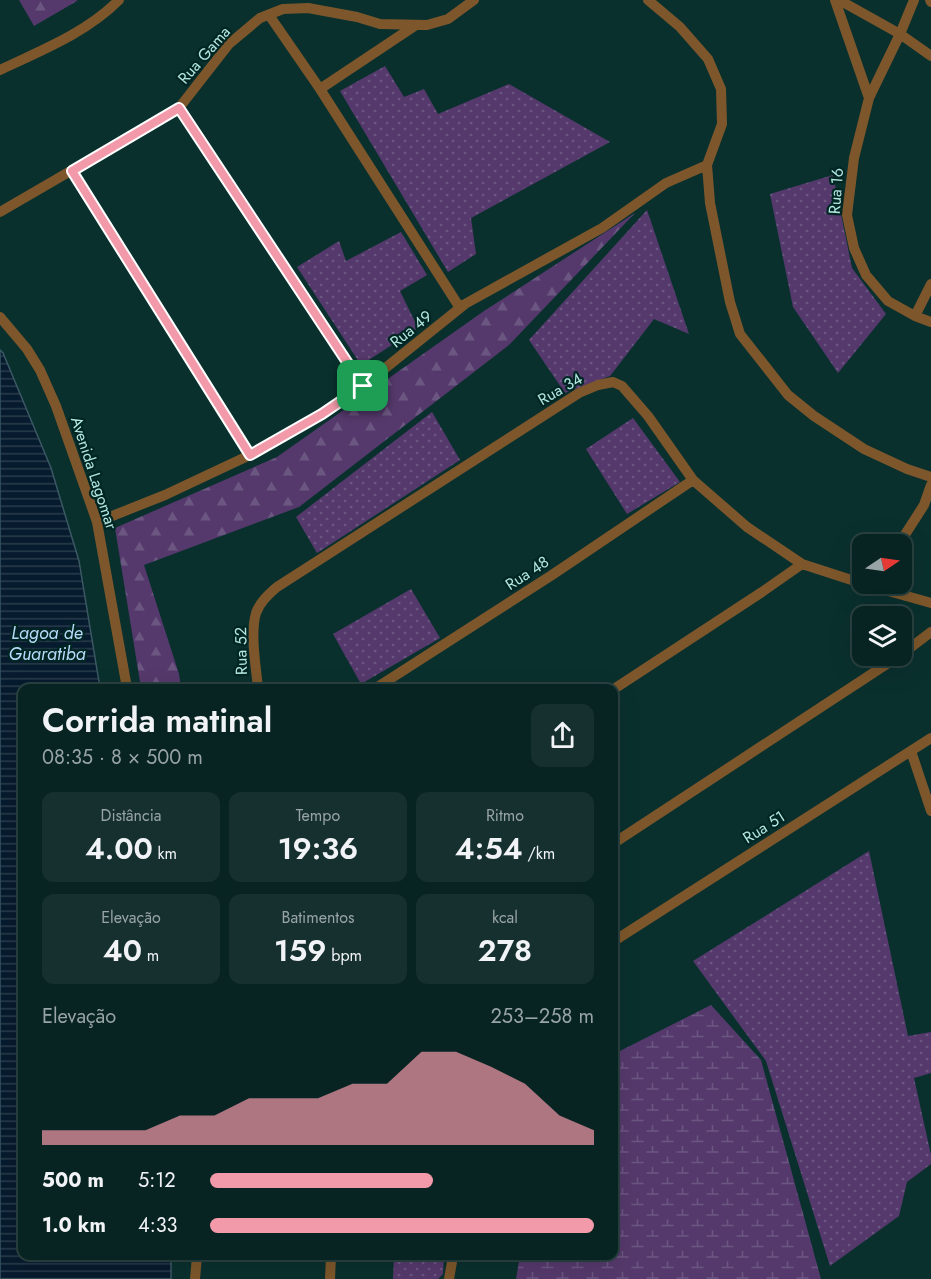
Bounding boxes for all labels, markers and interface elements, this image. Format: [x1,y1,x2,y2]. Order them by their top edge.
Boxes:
street label: Rua Gama [172,21,236,89]
street label: Rua 16 [823,167,849,215]
street label: Rua 49 [385,305,437,353]
pin [337,360,388,411]
street label: Rua 34 [533,367,587,411]
icon: arrive [346,369,379,402]
street label: Avenida Lagomar [65,414,123,533]
north arrow [852,534,912,594]
map controls [852,534,912,666]
street label: Rua 48 [501,550,553,596]
button: layers [852,606,912,666]
water label: Lagoa de Guaratiba [8,620,86,667]
street label: Rua 52 [229,627,253,675]
text: Corrida matinal [42,697,272,744]
button: share [531,704,594,767]
text: 08:35 · 8 × 500 m [42,743,203,772]
text: Distância [101,804,162,827]
text: Tempo [296,804,340,827]
text: Ritmo [486,804,524,827]
street label: Rua 51 [738,805,790,849]
text: 4.00 [85,827,153,870]
text: 19:36 [278,827,358,870]
text: 4:54 [455,827,523,870]
text: km [153,842,177,865]
text: /km [523,842,555,865]
text: Elevação [101,906,161,929]
text: Batimentos [282,906,354,929]
text: kcal [492,906,518,929]
text: 40 [103,929,142,972]
text: 159 [274,929,327,972]
text: 278 [478,929,532,972]
text: m [142,944,159,967]
text: bpm [327,944,362,967]
text: Elevação [42,1002,116,1031]
text: 253–258 m [490,1002,594,1031]
text: 500 m [42,1166,104,1195]
text: 5:12 [138,1166,176,1195]
text: 1.0 km [42,1211,106,1240]
text: 4:33 [138,1211,178,1240]

